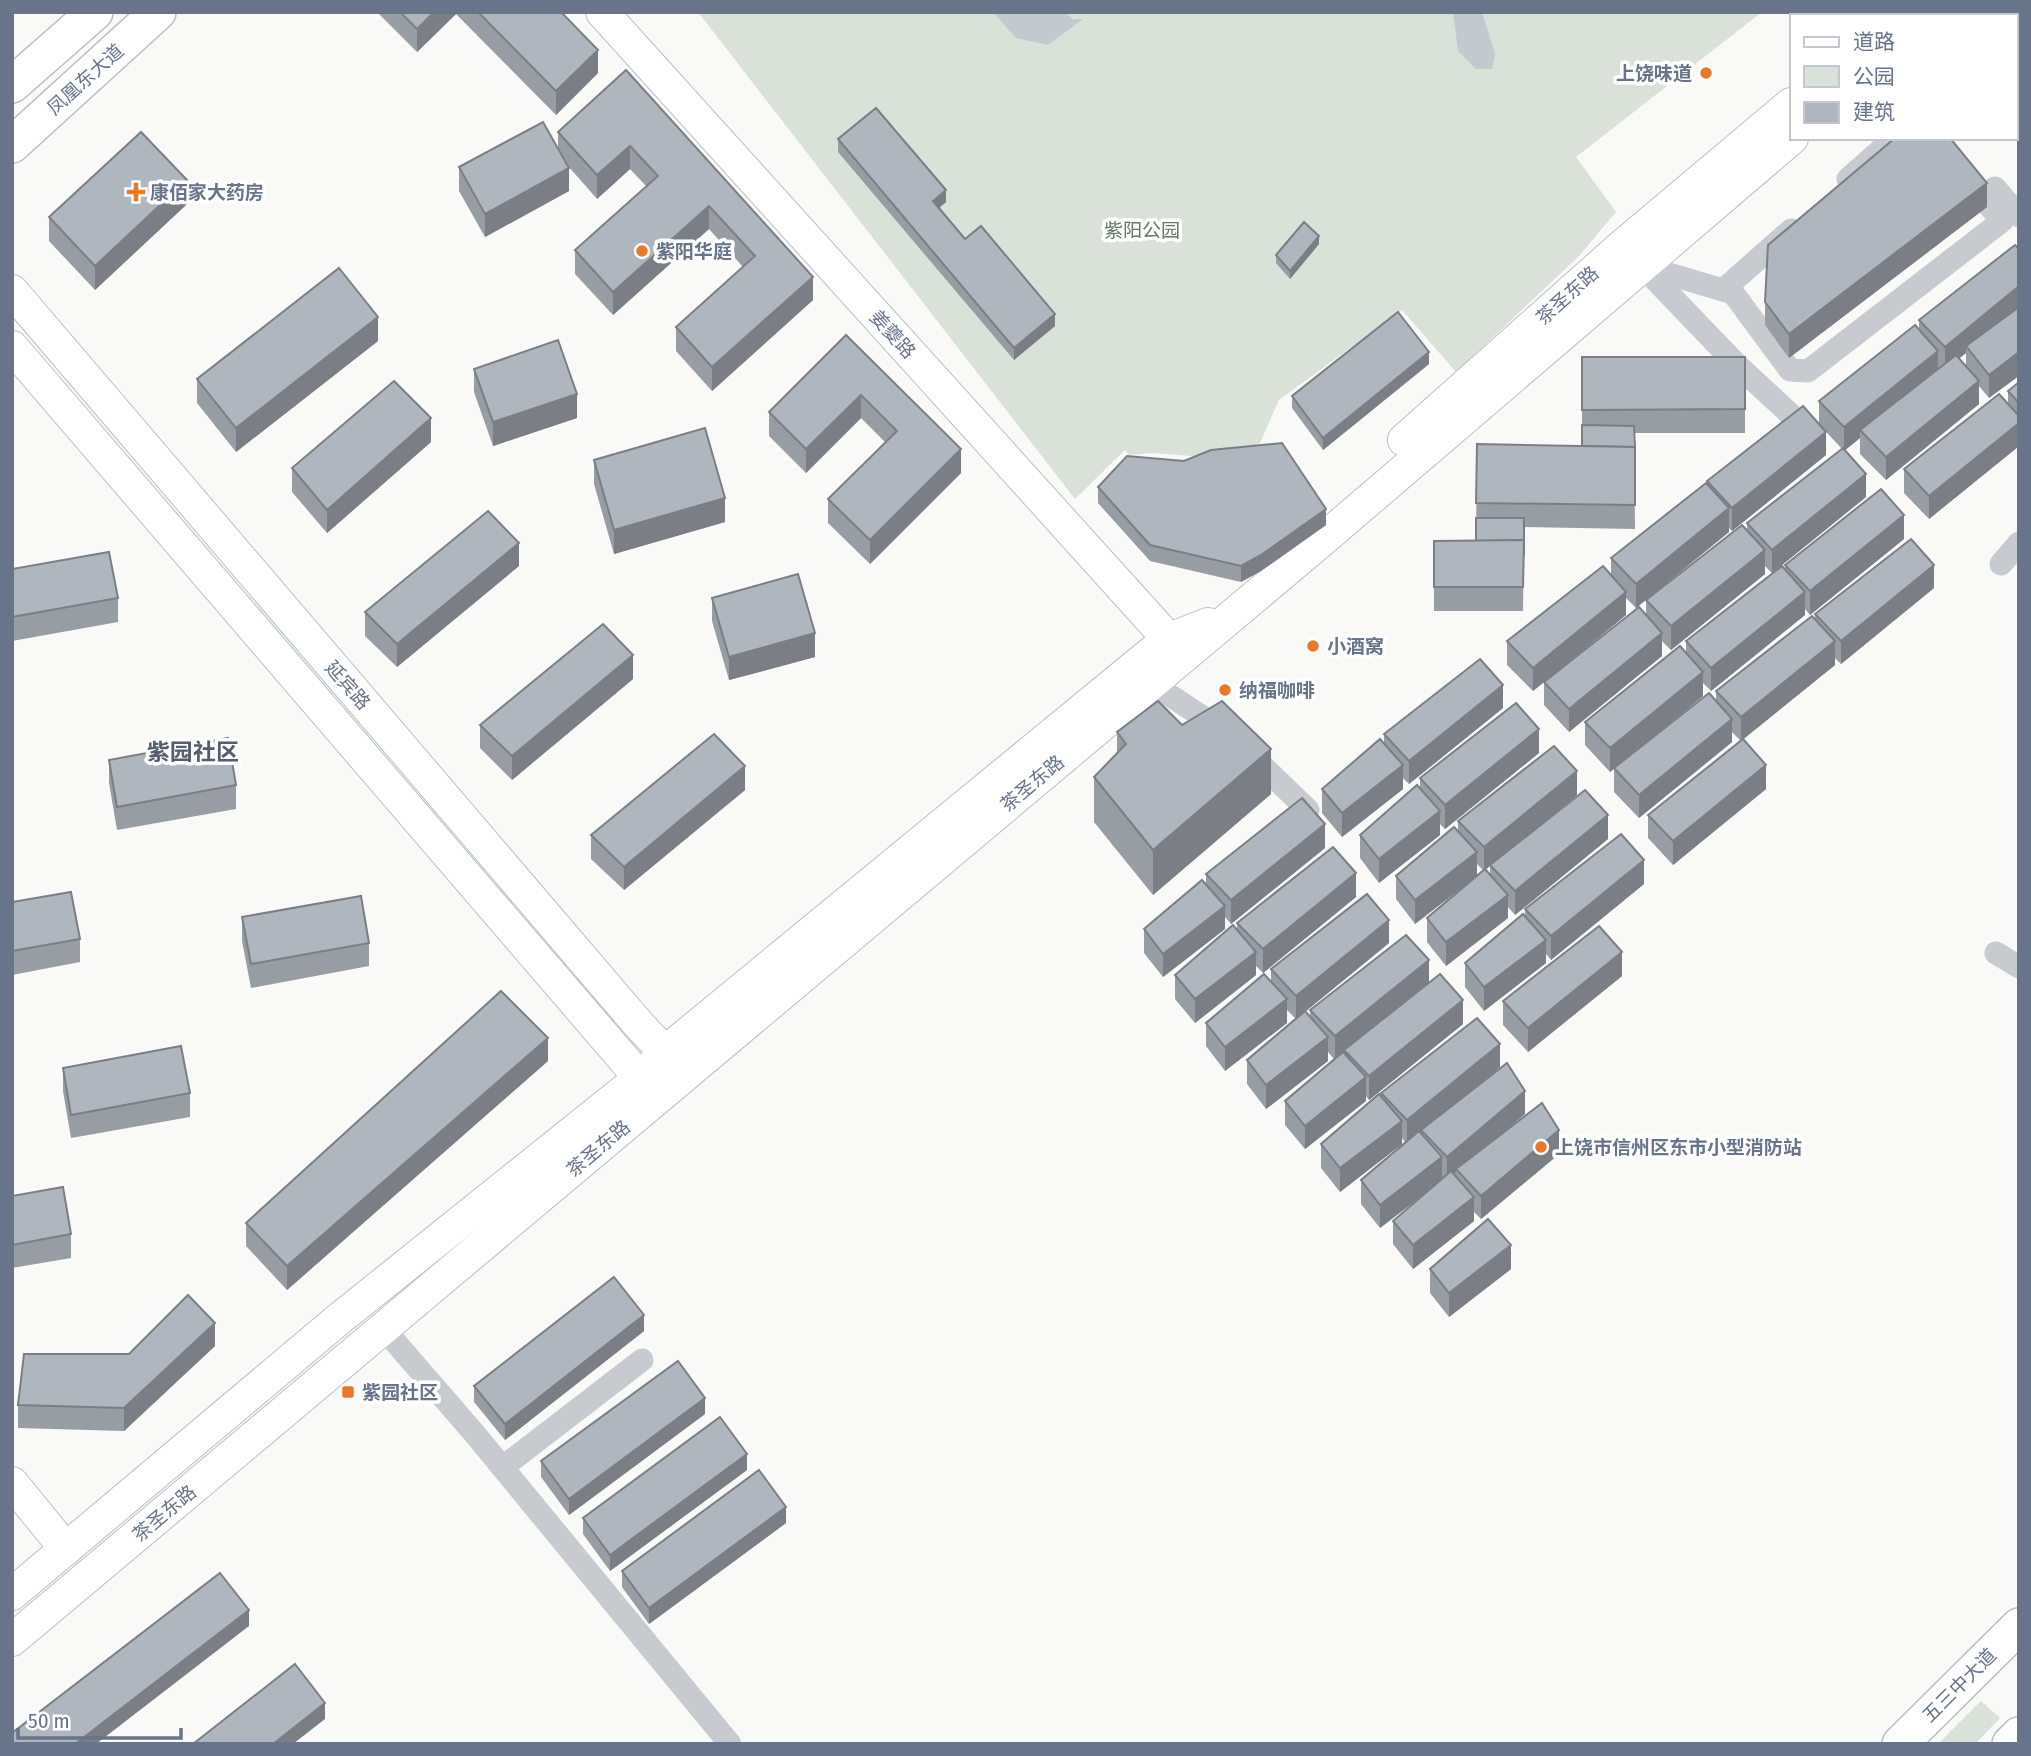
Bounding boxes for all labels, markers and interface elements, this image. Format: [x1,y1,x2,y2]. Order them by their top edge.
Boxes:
legend [1790,14,2017,140]
text: 道路 [1853,29,1895,55]
street label: 凤凰东大道 [42,39,128,120]
place label: 上饶味道 [1616,62,1692,85]
text: 公园 [1853,64,1895,90]
marker: 上饶味道 [1698,65,1714,81]
text: 建筑 [1853,99,1895,125]
place label: 康佰家大药房 [150,181,264,204]
marker: 康佰家大药房 [128,184,144,200]
park label: 紫阳公园 [1104,219,1180,242]
place label: 紫阳华庭 [656,240,732,263]
marker: 紫阳华庭 [634,243,650,259]
street label: 茶圣东路 [1531,261,1603,329]
street label: 姜夔路 [865,305,920,363]
place label: 小酒窝 [1327,635,1384,658]
marker: 小酒窝 [1305,638,1321,654]
street label: 延宾路 [320,656,375,714]
place label: 纳福咖啡 [1239,679,1315,702]
marker: 纳福咖啡 [1217,682,1233,698]
district label: 紫园社区 [147,738,239,766]
street label: 茶圣东路 [996,750,1069,817]
street label: 茶圣东路 [562,1115,635,1182]
place label: 上饶市信州区东市小型消防站 [1555,1136,1802,1159]
marker: 上饶市信州区东市小型消防站 [1533,1139,1549,1155]
place label: 紫园社区 [362,1381,438,1404]
marker: 紫园社区 [340,1384,356,1400]
street label: 茶圣东路 [128,1480,201,1547]
street label: 五三中大道 [1918,1644,2001,1727]
scale bar [18,1696,180,1740]
text: 50 m [28,1708,70,1734]

